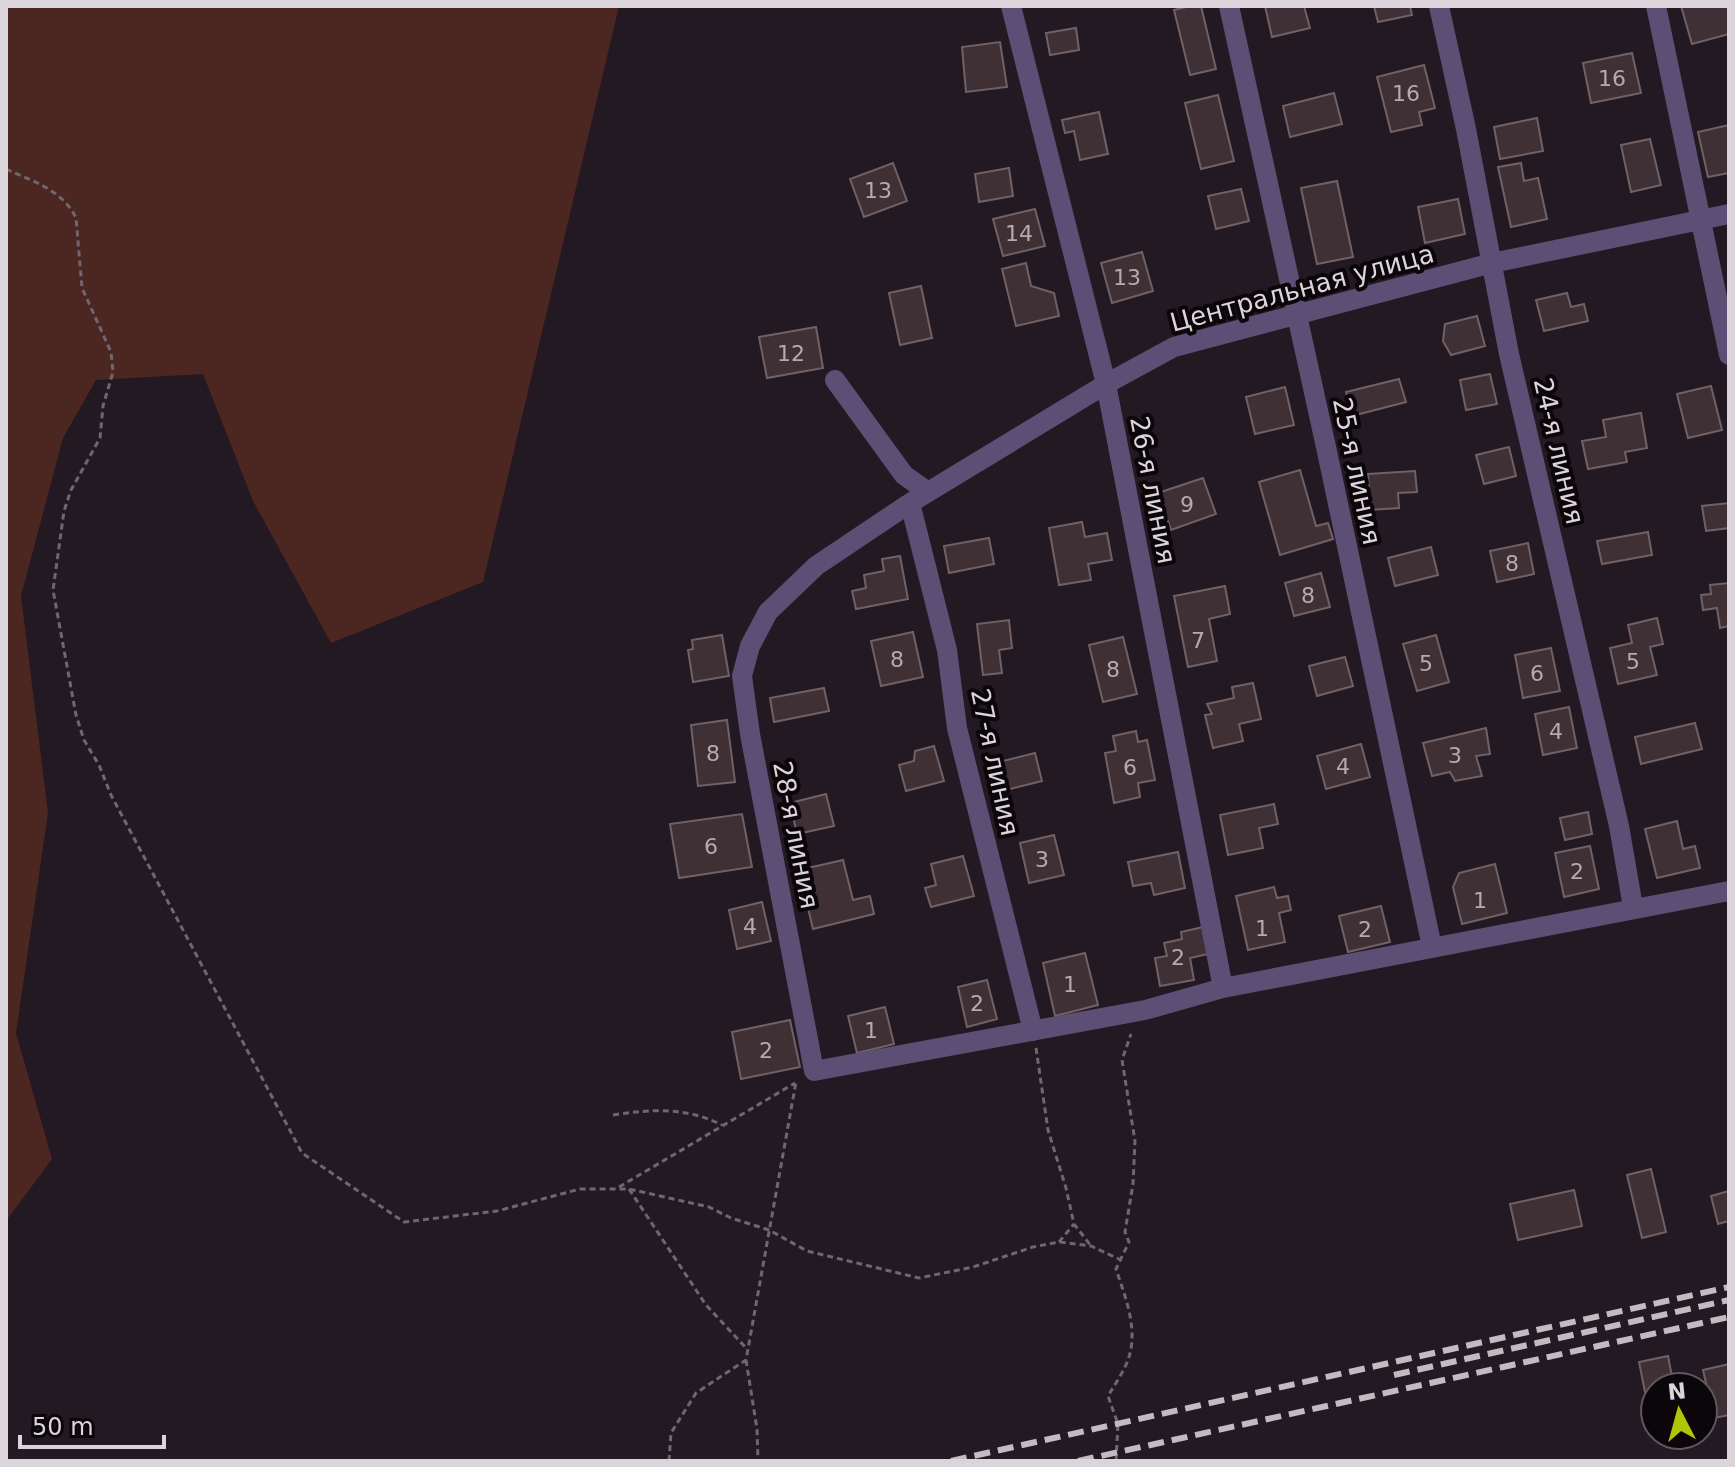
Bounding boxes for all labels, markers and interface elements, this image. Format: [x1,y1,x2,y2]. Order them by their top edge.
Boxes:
house number: 16 [1598,66,1626,91]
house number: 16 [1392,81,1420,106]
house number: 13 [864,178,892,203]
house number: 14 [1005,221,1033,246]
street label: Центральная улица [1167,238,1437,338]
house number: 13 [1113,265,1141,290]
house number: 12 [777,341,805,366]
street label: 24-я линия [1528,375,1590,527]
street label: 25-я линия [1327,395,1387,547]
street label: 26-я линия [1124,414,1182,566]
house number: 9 [1180,492,1194,517]
house number: 8 [1505,551,1519,576]
house number: 8 [1301,583,1315,608]
house number: 7 [1191,628,1205,653]
house number: 8 [890,647,904,672]
house number: 5 [1626,649,1640,674]
house number: 5 [1419,651,1433,676]
house number: 8 [1106,657,1120,682]
house number: 6 [1530,661,1544,686]
street label: 27-я линия [965,686,1025,838]
house number: 4 [1549,719,1563,744]
house number: 8 [706,741,720,766]
house number: 3 [1448,743,1462,768]
house number: 4 [1336,754,1350,779]
house number: 6 [1123,755,1137,780]
street label: 28-я линия [767,759,825,911]
house number: 6 [704,834,718,859]
house number: 3 [1035,847,1049,872]
house number: 2 [1570,859,1584,884]
house number: 1 [1473,888,1487,913]
house number: 4 [743,914,757,939]
house number: 1 [1255,916,1269,941]
house number: 2 [1358,917,1372,942]
house number: 2 [1171,945,1185,970]
house number: 1 [1063,972,1077,997]
house number: 2 [970,991,984,1016]
house number: 1 [864,1018,878,1043]
house number: 2 [759,1038,773,1063]
north arrow [1639,1371,1719,1451]
text: N [1666,1378,1687,1405]
scale bar [20,1399,164,1449]
text: 50 m [32,1413,94,1441]

